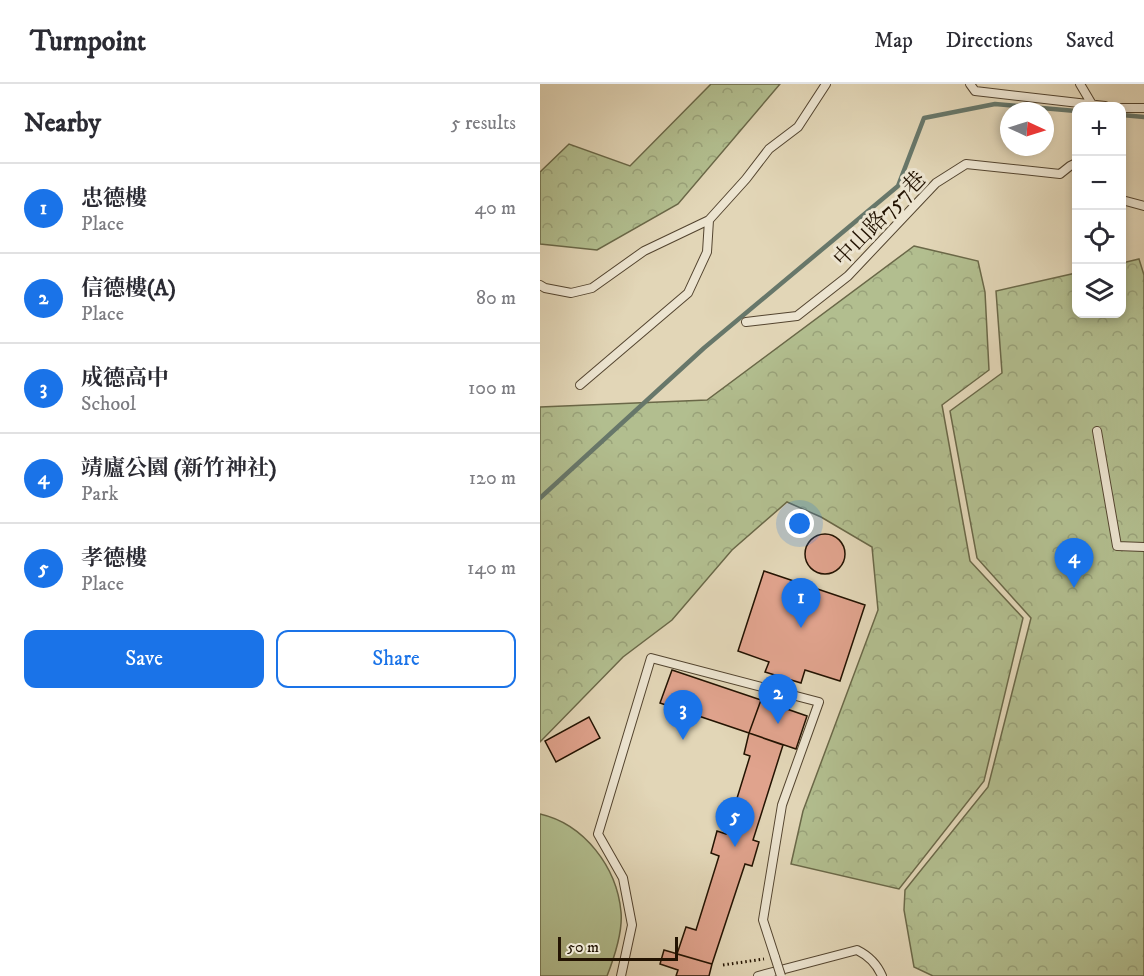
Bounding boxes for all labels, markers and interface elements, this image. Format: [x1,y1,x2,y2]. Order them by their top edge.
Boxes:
text: Turnpoint [30,24,146,59]
text: Map [874,28,913,54]
text: Directions [946,28,1033,54]
text: Saved [1066,28,1114,54]
north arrow [1000,102,1054,156]
map controls [1072,102,1126,318]
button: + [1072,102,1126,156]
text: Nearby [24,107,101,140]
text: 5 results [451,111,516,136]
button: − [1072,156,1126,210]
street label: 中山路757巷 [828,166,932,272]
text: 忠德樓 [81,185,147,212]
text: 1 [40,196,47,221]
text: 40 m [474,196,516,221]
button: locate [1072,210,1126,264]
text: Place [81,212,124,237]
button: layers [1072,264,1126,318]
text: 信德樓(A) [81,275,176,302]
text: 2 [39,286,48,311]
text: 80 m [476,286,516,311]
text: Place [81,302,124,327]
text: 成德高中 [81,365,169,392]
text: 3 [40,376,47,401]
text: 100 m [468,376,516,401]
text: School [81,392,136,417]
text: 靖廬公園 (新竹神社) [81,455,276,482]
text: 4 [38,466,49,491]
text: 120 m [469,466,516,491]
text: Park [81,482,118,507]
your location [785,509,814,538]
pin: 4 [1054,538,1094,588]
text: 孝德樓 [81,545,147,572]
text: 5 [39,556,48,581]
text: 140 m [467,556,516,581]
text: Place [81,572,124,597]
pin: 1 [782,578,820,628]
button: Save [24,630,264,688]
button: Share [276,630,516,688]
pin: 2 [758,674,798,724]
pin: 3 [664,690,702,740]
pin: 5 [716,798,754,847]
scale bar [558,934,678,962]
text: 50 m [567,937,599,957]

